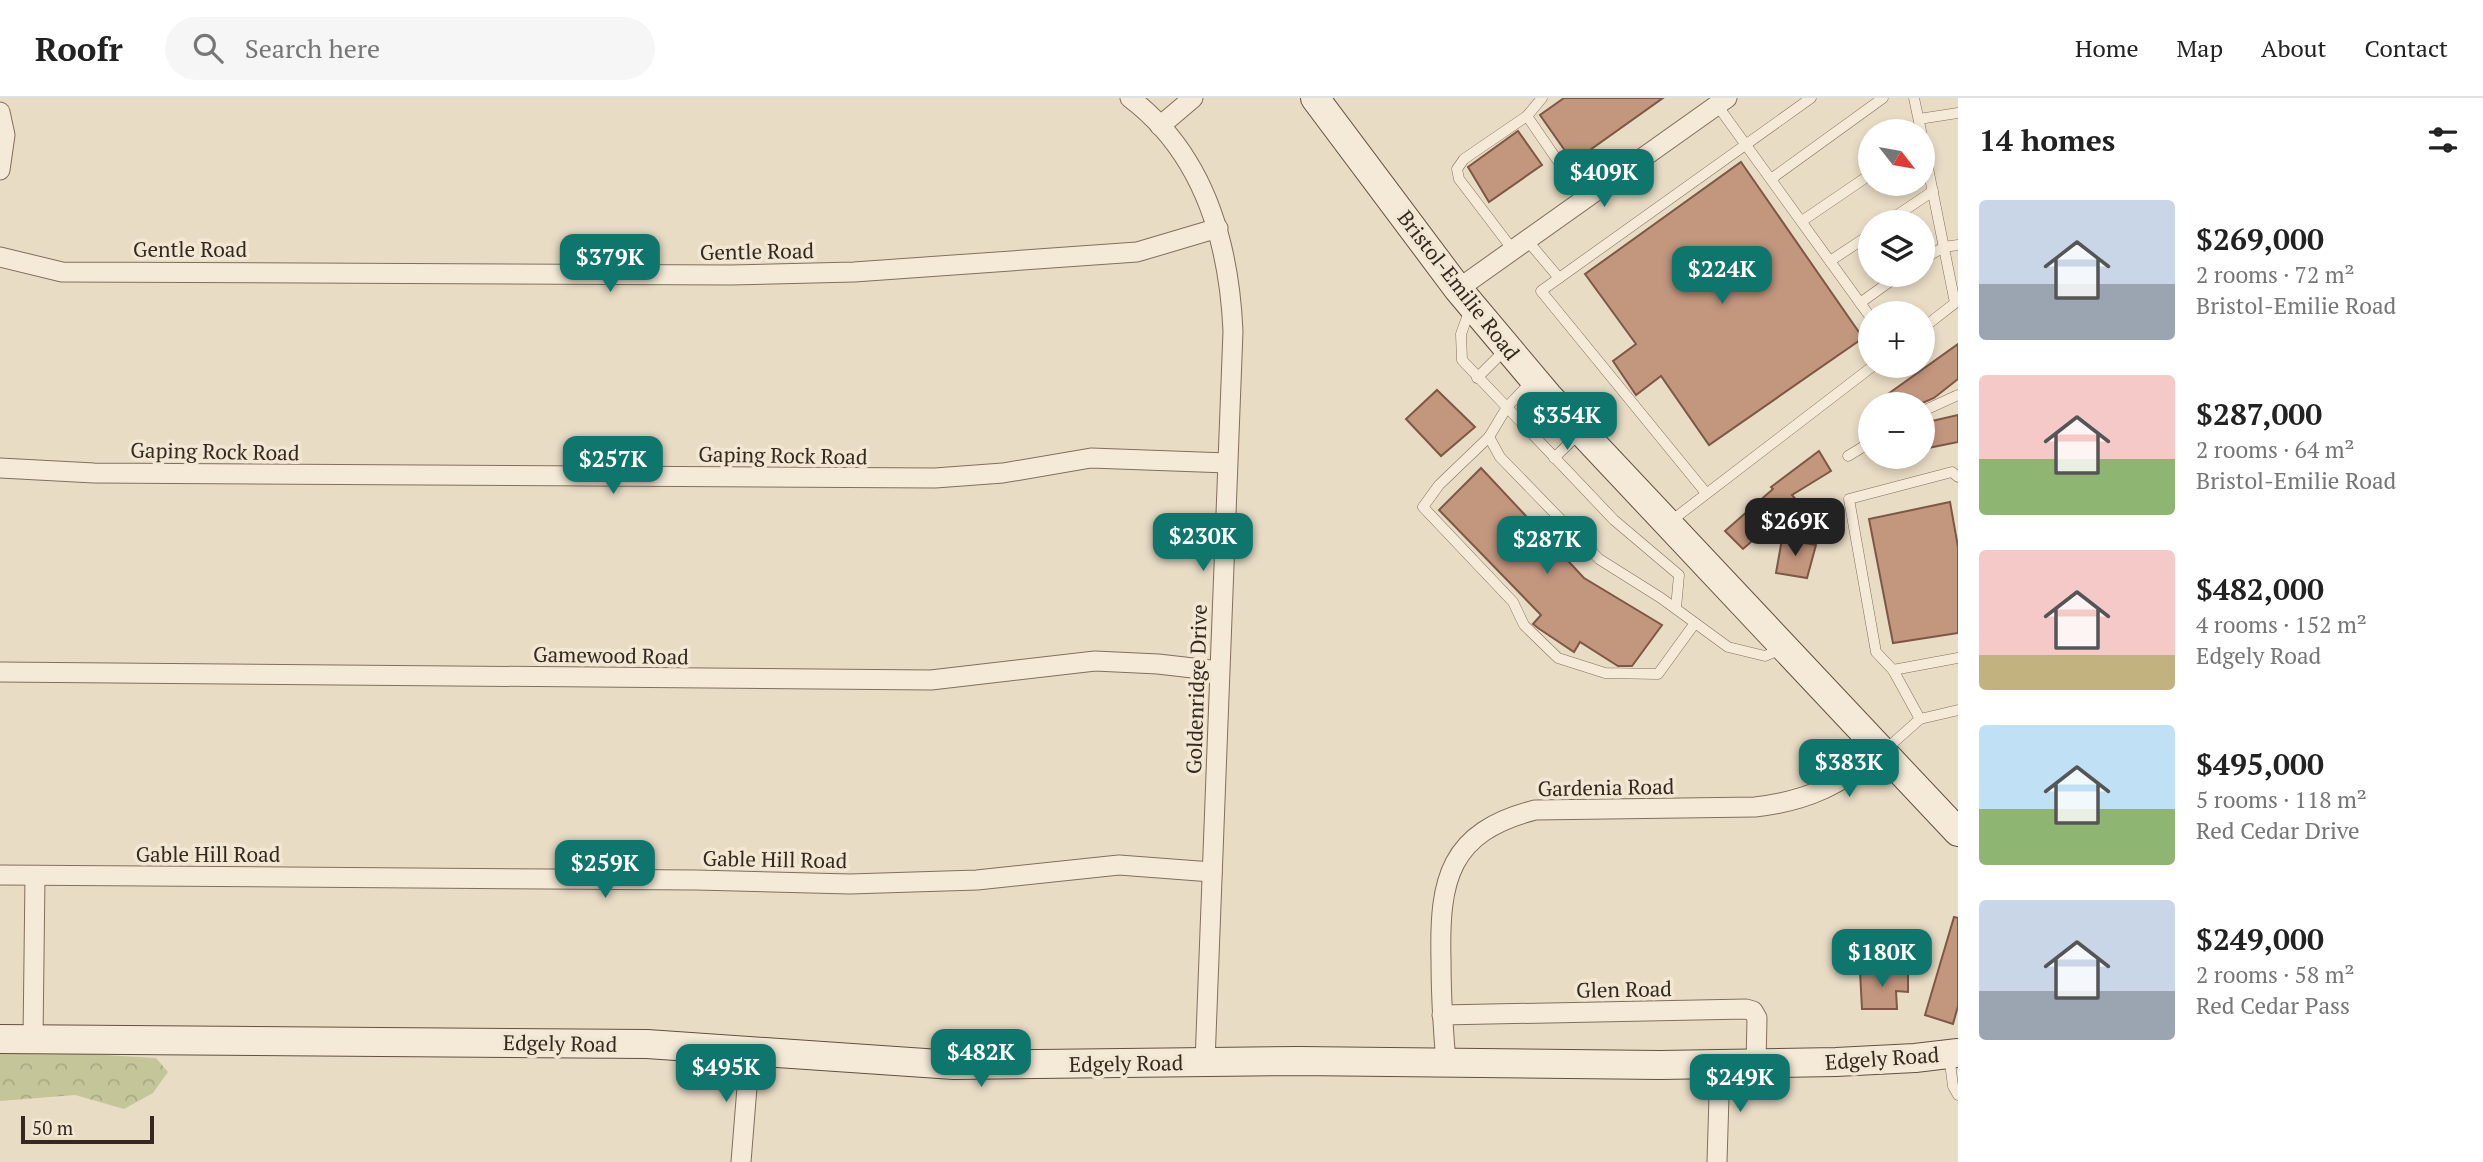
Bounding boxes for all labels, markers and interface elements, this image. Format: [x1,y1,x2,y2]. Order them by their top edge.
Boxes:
search box [165,17,655,80]
text: Roofr [35,27,123,70]
icon: search [189,29,227,67]
text: Search here [245,31,380,65]
text: Home [2075,32,2139,64]
text: Map [2177,32,2223,64]
text: About [2261,32,2327,64]
text: Contact [2365,32,2448,64]
north arrow [1858,119,1936,196]
map controls [1858,119,1935,469]
text: 14 homes [1979,120,2115,160]
icon: filters [2424,121,2462,159]
pin: $409K [1555,150,1653,209]
text: $409K [1570,156,1638,187]
street label: Bristol-Emilie Road [1392,204,1527,366]
button: layers [1858,210,1935,287]
text: $269,000 [2196,219,2324,259]
icon: home [2035,228,2119,312]
pin: $379K [561,234,659,294]
street label: Gentle Road [133,235,247,263]
street label: Gentle Road [700,236,815,266]
text: $379K [576,241,644,272]
pin: $224K [1673,246,1771,306]
text: $224K [1688,253,1756,284]
text: 2 rooms · 72 m² [2196,259,2355,290]
text: Bristol-Emilie Road [2196,290,2396,321]
button: + [1858,301,1935,378]
pin: $354K [1518,392,1616,452]
button: − [1858,392,1935,469]
text: $287,000 [2196,394,2322,434]
text: $354K [1533,399,1601,430]
icon: home [2035,403,2119,487]
text: 2 rooms · 64 m² [2196,434,2355,465]
street label: Gaping Rock Road [130,436,300,466]
pin: $257K [564,436,662,496]
street label: Gaping Rock Road [698,440,868,470]
text: $257K [579,443,647,474]
text: Bristol-Emilie Road [2196,465,2396,496]
pin: $269K [1746,498,1844,558]
text: $269K [1761,505,1829,536]
pin: $230K [1154,514,1252,573]
pin: $287K [1498,517,1596,576]
text: $230K [1169,520,1237,551]
text: $287K [1513,523,1581,554]
text: $482,000 [2196,569,2324,609]
icon: home [2035,578,2119,662]
street label: Goldenridge Drive [1179,604,1213,774]
text: 4 rooms · 152 m² [2196,609,2367,640]
street label: Gamewood Road [533,640,689,670]
text: Edgely Road [2196,640,2321,671]
pin: $383K [1800,740,1898,799]
text: $495,000 [2196,744,2324,784]
text: $383K [1815,746,1883,777]
icon: home [2035,753,2119,837]
street label: Gardenia Road [1537,772,1675,802]
text: 5 rooms · 118 m² [2196,784,2367,815]
text: Red Cedar Drive [2196,815,2360,846]
street label: Gable Hill Road [136,840,281,868]
pin: $259K [556,840,654,900]
street label: Gable Hill Road [702,844,848,874]
text: $259K [571,847,639,878]
text: $249,000 [2196,919,2324,959]
icon: home [2035,928,2119,1012]
pin: $180K [1833,930,1931,989]
text: $180K [1848,936,1916,967]
text: 2 rooms · 58 m² [2196,959,2355,990]
street label: Glen Road [1576,974,1672,1004]
text: Red Cedar Pass [2196,990,2350,1021]
street label: Edgely Road [503,1028,618,1058]
pin: $482K [932,1030,1030,1089]
text: $482K [947,1036,1015,1067]
street label: Edgely Road [1824,1040,1940,1076]
pin: $495K [677,1044,775,1104]
street label: Edgely Road [1069,1048,1184,1078]
text: $495K [692,1051,760,1082]
pin: $249K [1691,1054,1789,1114]
text: $249K [1706,1061,1774,1092]
scale bar [21,1113,154,1145]
text: 50 m [32,1115,73,1140]

